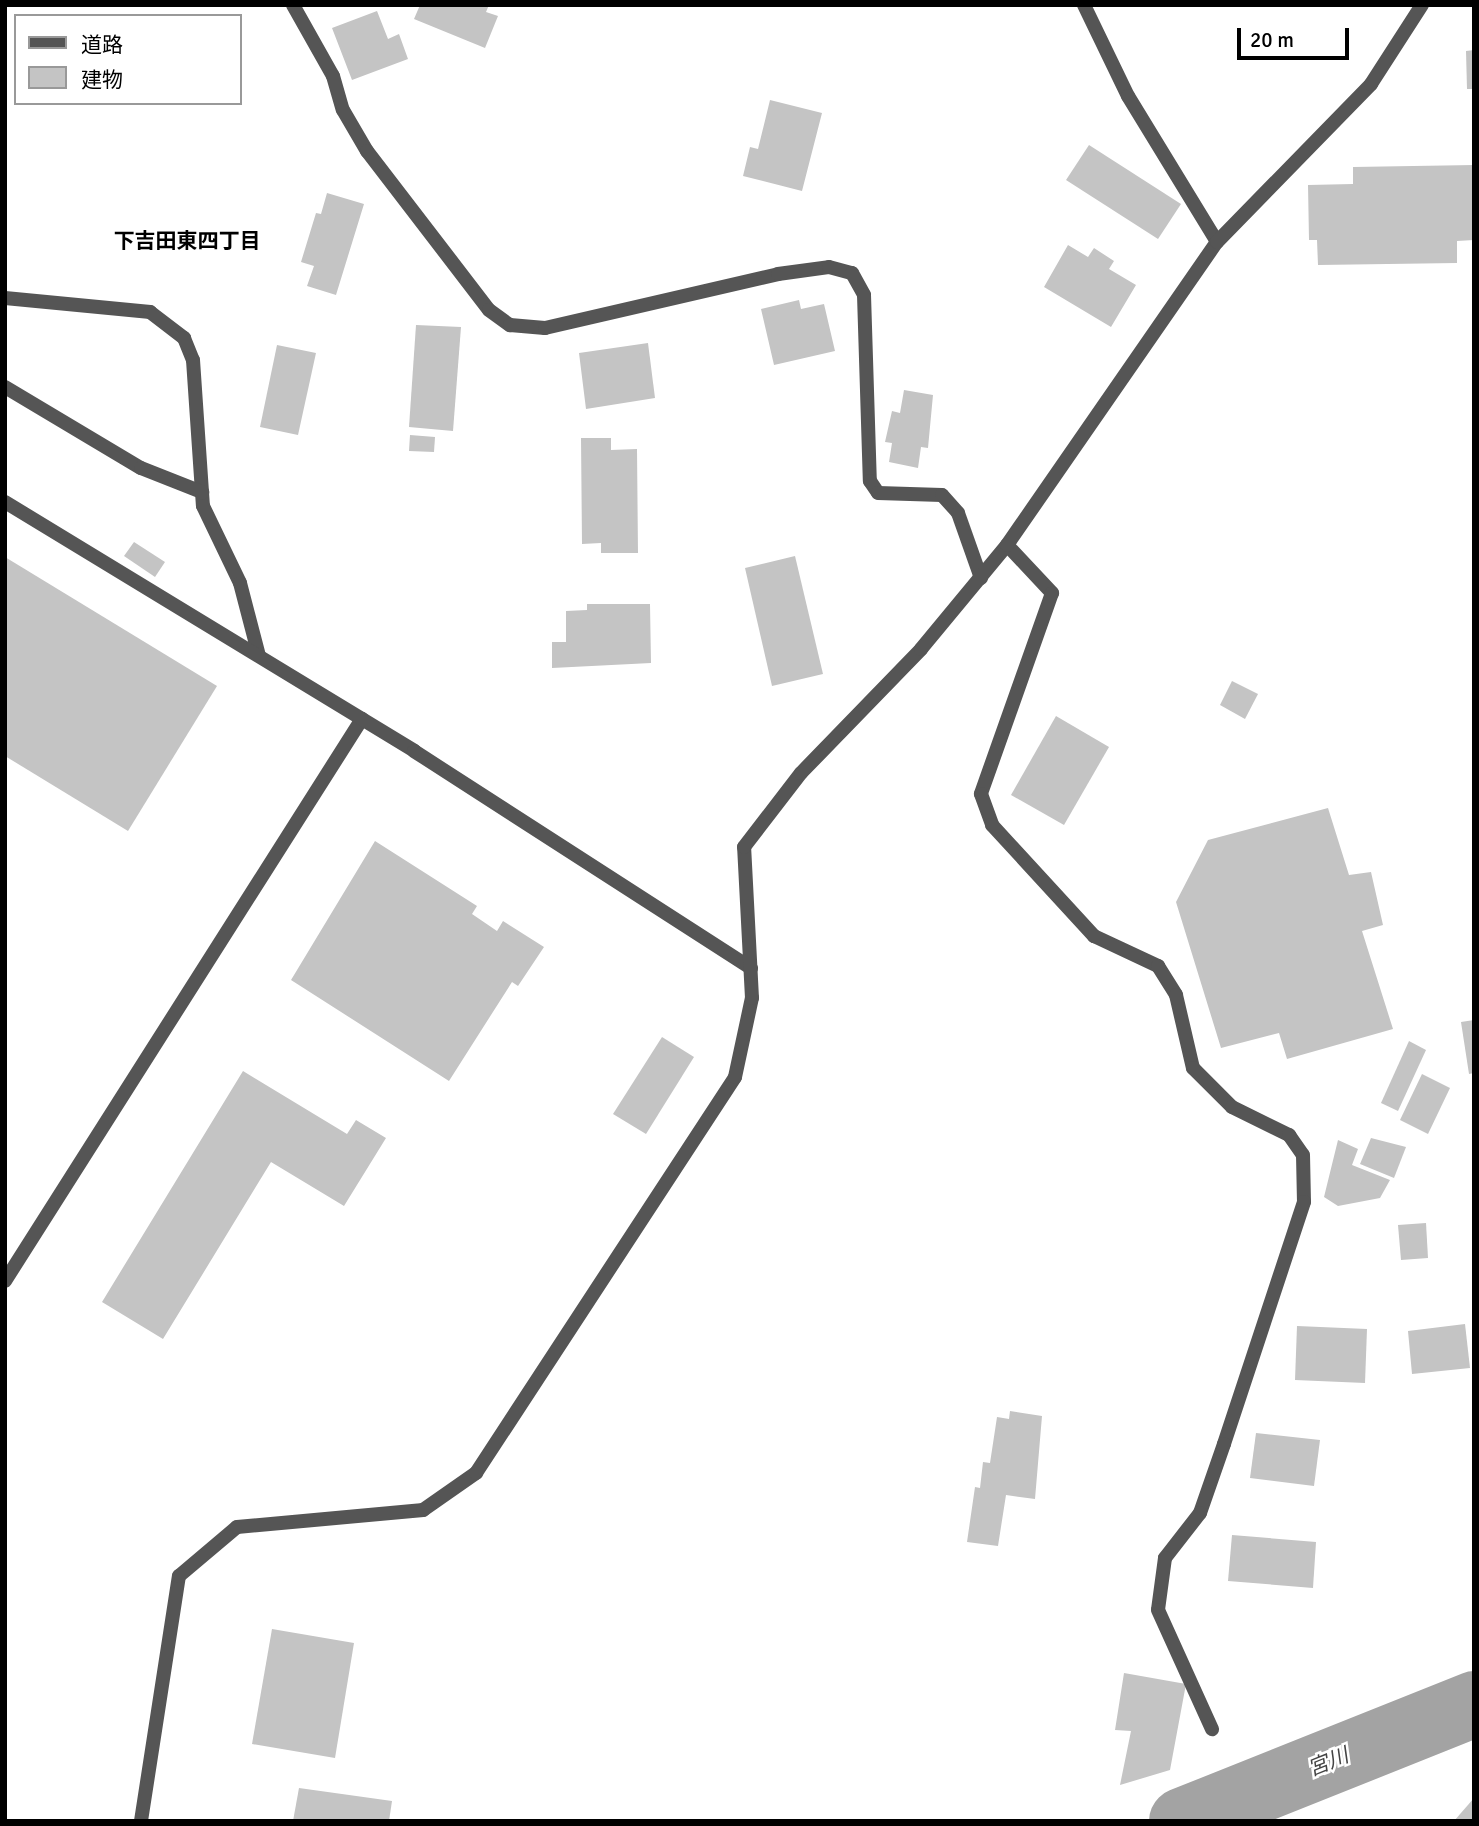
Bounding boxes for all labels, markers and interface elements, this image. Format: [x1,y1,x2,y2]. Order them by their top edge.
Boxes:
legend [14,14,242,105]
scale bar [1241,14,1353,58]
text: 20 m [1250,27,1294,53]
text: 道路 [81,32,123,58]
text: 建物 [81,67,123,93]
district label: 下吉田東四丁目 [114,228,260,254]
water label: 宮川 [1304,1742,1352,1782]

